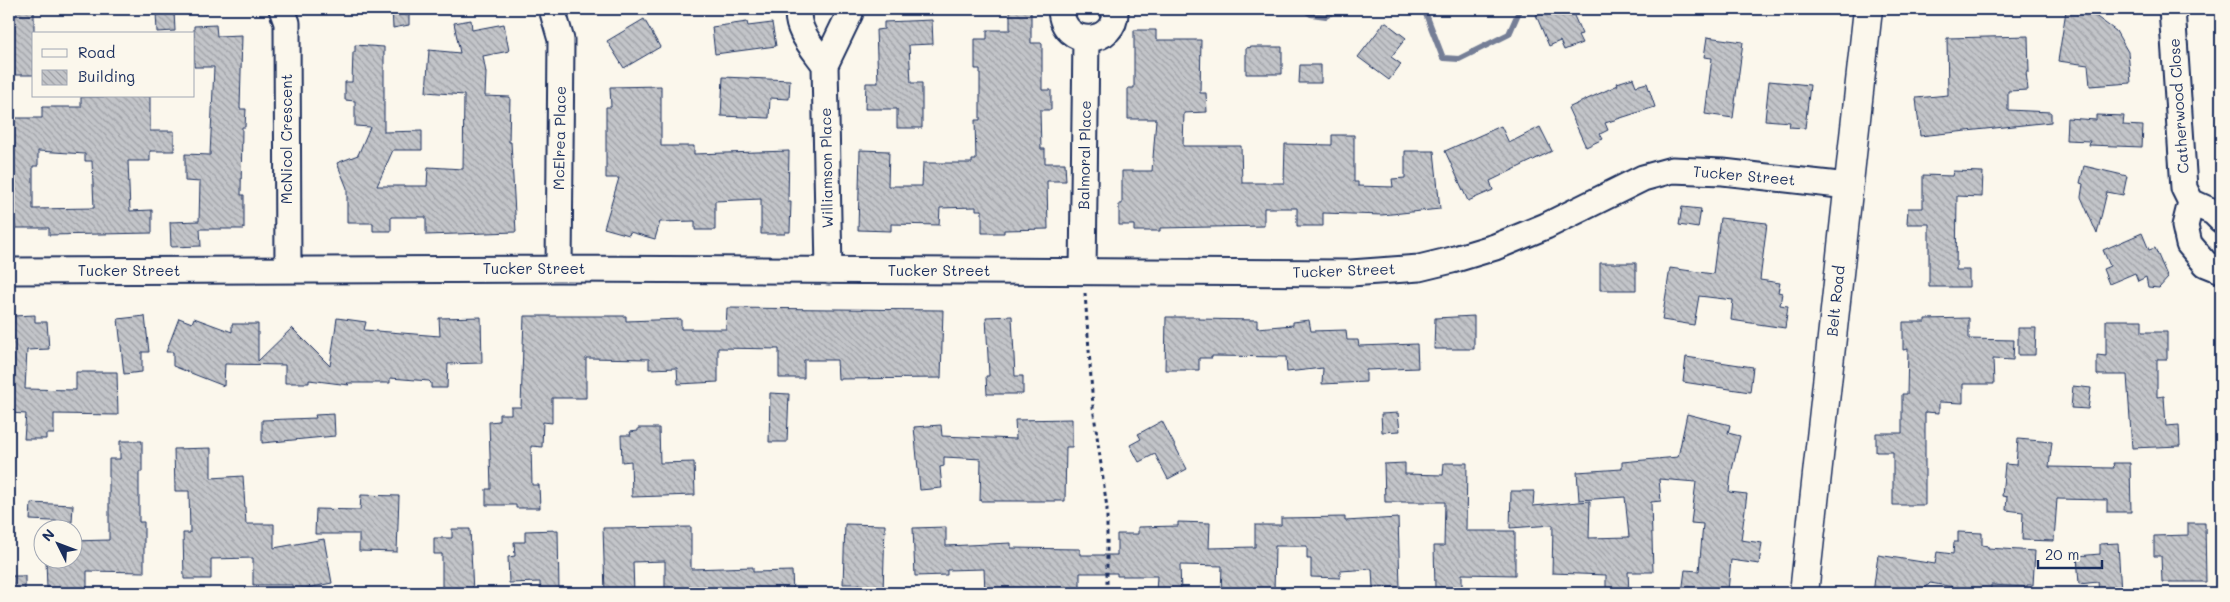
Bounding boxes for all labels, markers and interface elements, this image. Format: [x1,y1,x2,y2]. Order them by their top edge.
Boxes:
legend [32,32,195,98]
street label: Catherwood Close [2163,38,2193,174]
text: Road [78,42,115,62]
text: Building [78,66,135,86]
street label: McNicol Crescent [276,74,296,204]
street label: McElrea Place [548,86,570,190]
street label: Balmoral Place [1073,100,1095,210]
street label: Williamson Place [815,107,837,229]
street label: Tucker Street [1692,161,1796,189]
street label: Tucker Street [483,258,585,278]
street label: Tucker Street [1292,258,1396,282]
street label: Tucker Street [78,260,180,280]
street label: Tucker Street [888,260,990,280]
street label: Belt Road [1821,264,1849,337]
north arrow [32,520,82,570]
text: N [37,525,59,545]
scale bar [2038,537,2101,569]
text: 20 m [2045,544,2079,564]

